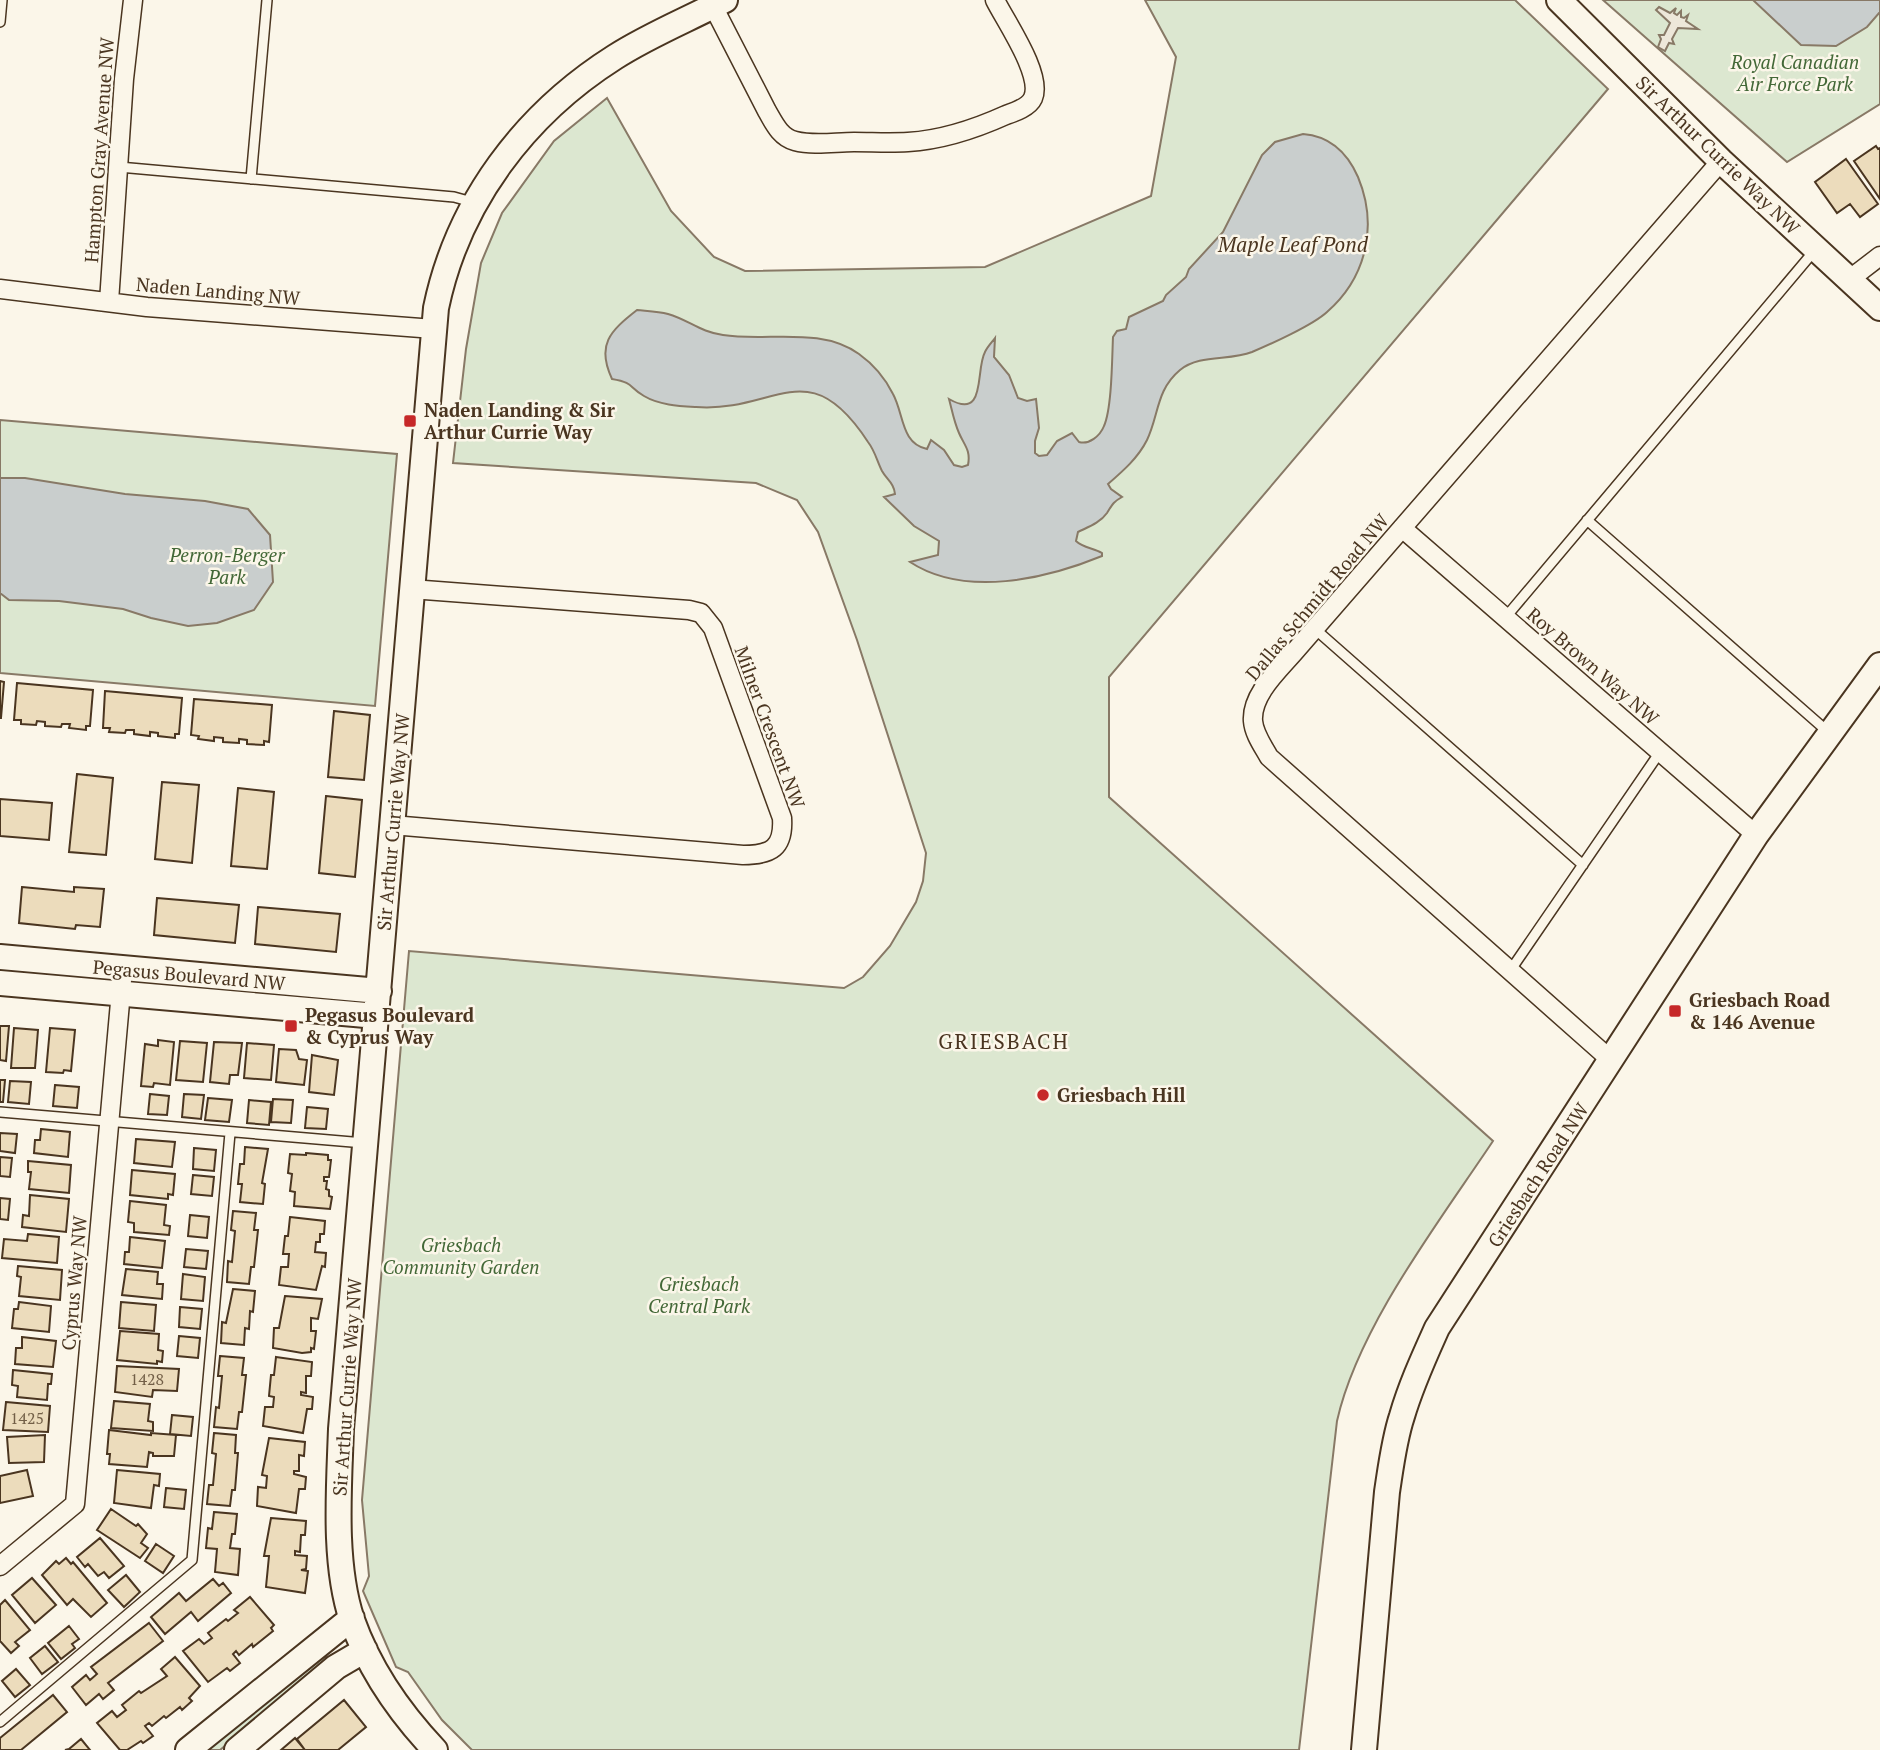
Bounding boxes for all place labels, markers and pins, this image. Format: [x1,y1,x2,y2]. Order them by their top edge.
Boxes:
place label: Naden Landing & Sir Arthur Currie Way [424,397,616,444]
marker: Naden Landing & Sir Arthur Currie Way [402,413,418,429]
place label: Griesbach Road & 146 Avenue [1689,987,1831,1034]
place label: Pegasus Boulevard & Cyprus Way [305,1002,475,1049]
marker: Griesbach Road & 146 Avenue [1667,1003,1683,1019]
marker: Pegasus Boulevard & Cyprus Way [283,1018,299,1034]
place label: Griesbach Hill [1057,1082,1186,1107]
marker: Griesbach Hill [1035,1087,1051,1103]

